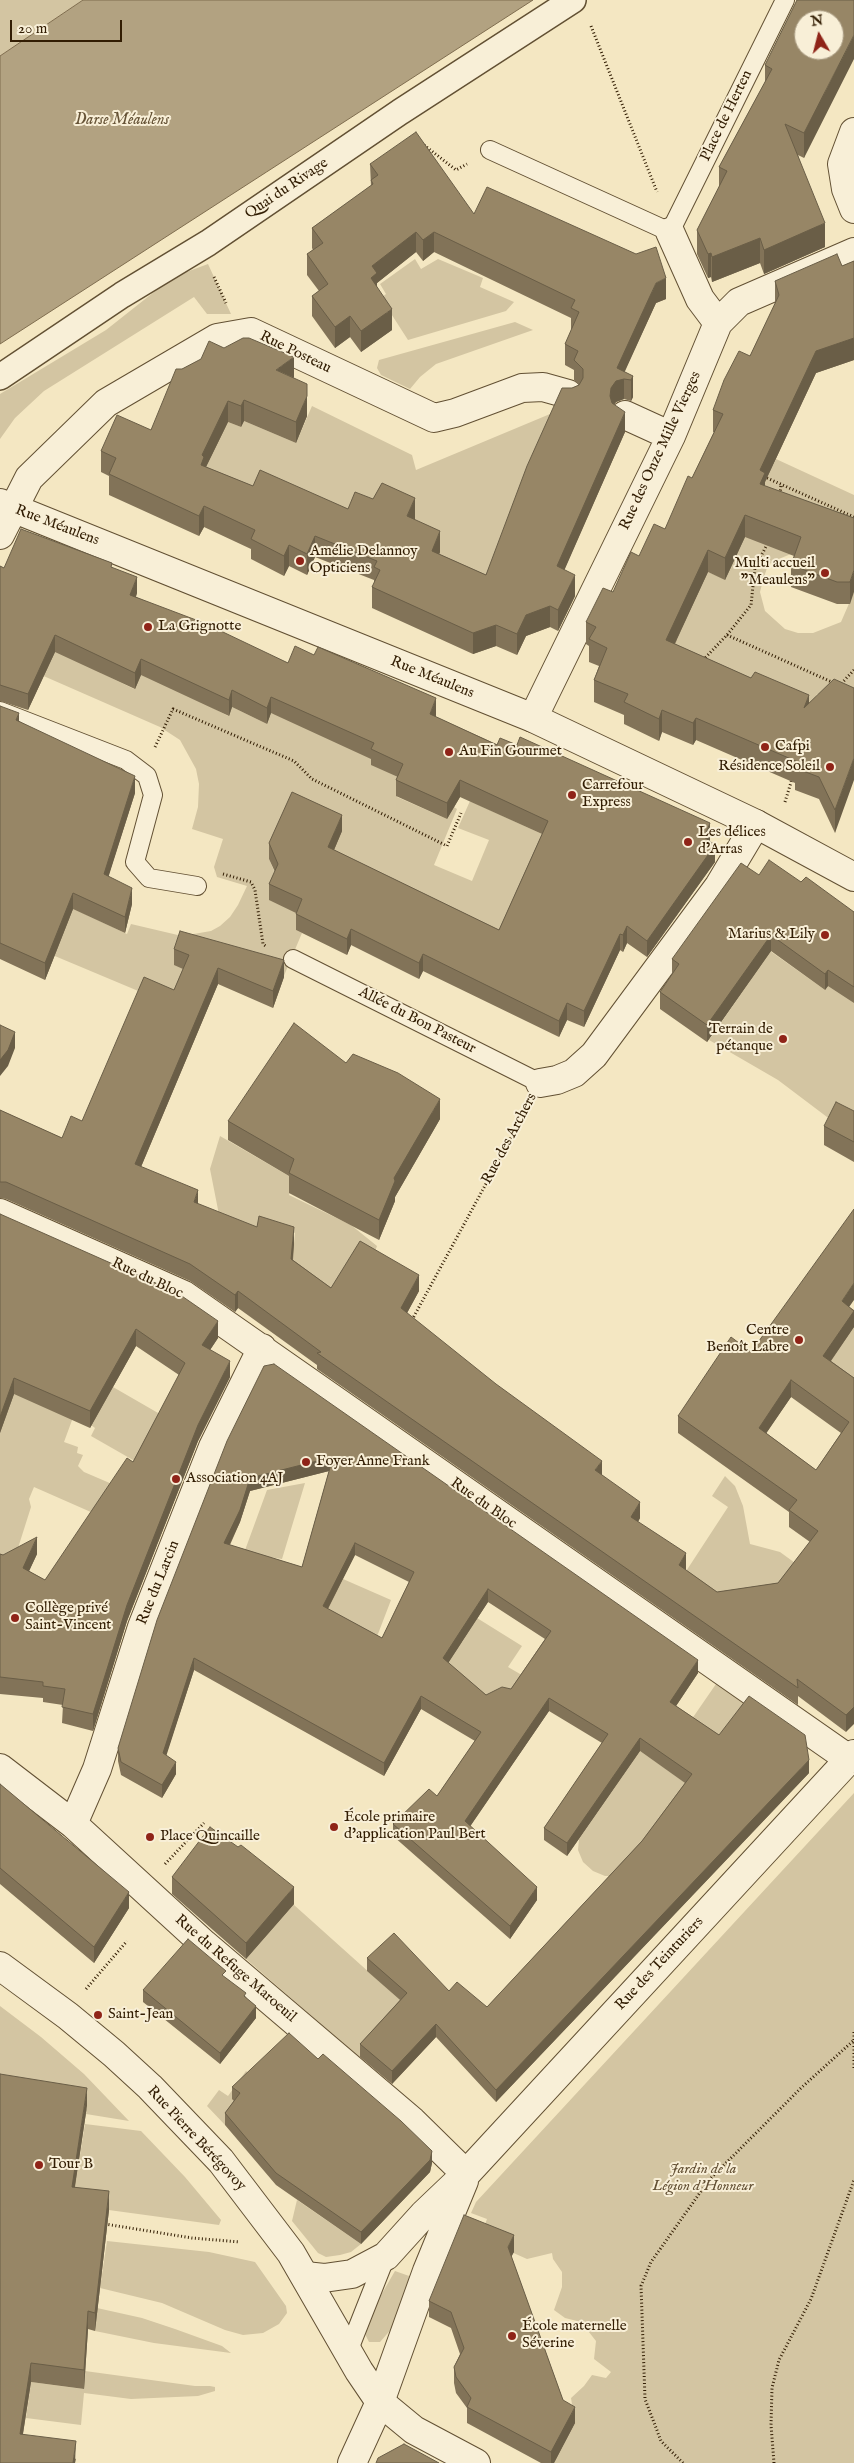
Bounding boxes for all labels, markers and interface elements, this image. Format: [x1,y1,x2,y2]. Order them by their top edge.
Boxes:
scale bar [12,10,125,42]
north arrow [794,10,844,60]
text: N [810,11,824,31]
text: 20 m [18,19,47,38]
street label: Place de Herten [697,68,757,164]
water label: Darse Méaulens [75,111,169,131]
street label: Quai du Rivage [242,155,332,223]
street label: Rue Posteau [256,328,334,378]
street label: Rue des Onze Mille Vierges [616,369,706,533]
street label: Rue Méaulens [12,502,102,550]
place label: Amélie Delannoy Opticiens [310,543,418,578]
marker: Amélie Delannoy Opticiens [294,555,306,567]
place label: Multi accueil "Meaulens" [735,555,815,590]
marker: Multi accueil "Meaulens" [819,567,831,579]
place label: La Grignotte [158,618,241,636]
marker: La Grignotte [142,621,154,633]
street label: Rue Méaulens [388,653,476,703]
place label: Cafpi [775,738,810,756]
marker: Cafpi [759,741,771,753]
place label: Au Fin Gourmet [459,743,562,761]
marker: Au Fin Gourmet [443,746,455,758]
place label: Résidence Soleil [718,758,820,776]
marker: Résidence Soleil [824,761,836,773]
place label: Carrefour Express [582,777,644,812]
marker: Carrefour Express [566,789,578,801]
place label: Les délices d’Arras [698,824,766,859]
marker: Les délices d’Arras [682,836,694,848]
place label: Marius & Lily [728,926,815,944]
marker: Marius & Lily [819,929,831,941]
street label: Allée du Bon Pasteur [355,984,479,1058]
place label: Terrain de pétanque [709,1021,773,1056]
marker: Terrain de pétanque [777,1033,789,1045]
street label: Rue des Archers [478,1090,542,1188]
street label: Rue du Bloc [108,1255,186,1303]
place label: Centre Benoît Labre [706,1322,789,1357]
marker: Centre Benoît Labre [793,1334,805,1346]
place label: Foyer Anne Frank [316,1453,430,1471]
marker: Foyer Anne Frank [300,1456,312,1468]
place label: Association 4AJ [186,1470,283,1488]
marker: Association 4AJ [170,1473,182,1485]
street label: Rue du Bloc [446,1475,520,1533]
street label: Rue du Larcin [134,1538,184,1628]
place label: Collège privé Saint-Vincent [25,1600,111,1635]
marker: Collège privé Saint-Vincent [9,1612,21,1624]
place label: École primaire d'application Paul Bert [344,1809,486,1844]
marker: École primaire d'application Paul Bert [328,1821,340,1833]
place label: Place Quincaille [160,1828,260,1846]
marker: Place Quincaille [144,1831,156,1843]
street label: Rue du Refuge Maroeuil [171,1911,299,2027]
street label: Rue des Teinturiers [612,1914,708,2014]
place label: Saint-Jean [108,2006,173,2024]
marker: Saint-Jean [92,2009,104,2021]
street label: Rue Pierre Bérégovoy [143,2083,249,2195]
place label: Tour B [49,2156,93,2174]
marker: Tour B [33,2159,45,2171]
park label: Jardin de la Légion d'Honneur [653,2161,753,2196]
place label: École maternelle Séverine [522,2318,627,2353]
marker: École maternelle Séverine [506,2330,518,2342]

